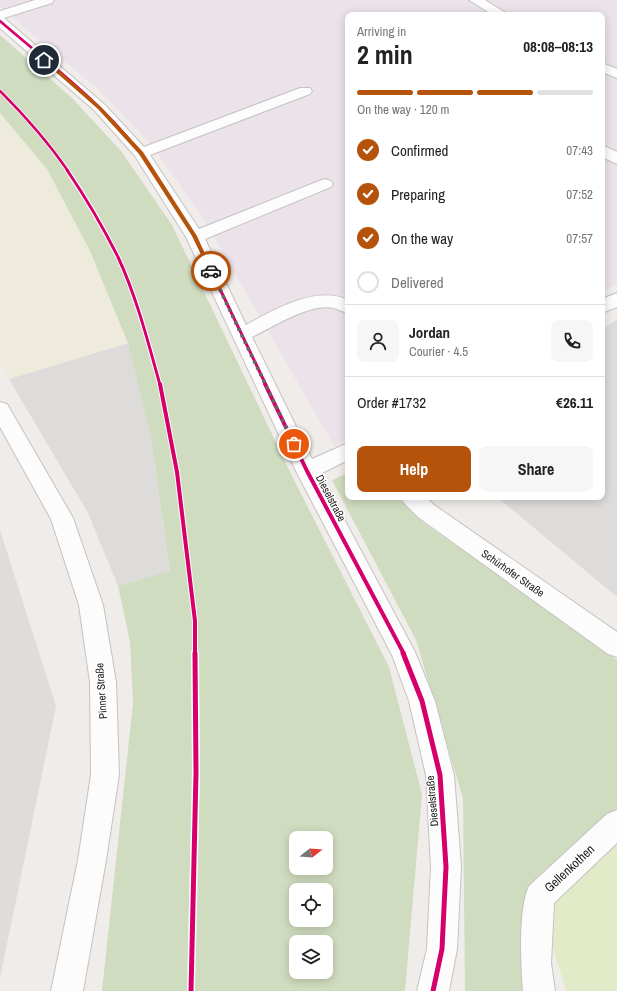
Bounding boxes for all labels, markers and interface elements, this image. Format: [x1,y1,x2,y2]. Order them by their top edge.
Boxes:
text: Arriving in [357,23,406,40]
text: 08:08–08:13 [523,36,593,57]
text: 2 min [357,37,413,72]
pin [27,43,61,77]
icon: home [33,49,55,71]
text: On the way · 120 m [357,101,449,118]
icon: check [357,139,379,161]
text: Confirmed [391,140,448,161]
text: 07:43 [566,142,593,159]
icon: check [357,183,379,205]
text: Preparing [391,184,445,205]
text: 07:52 [566,186,593,203]
icon: check [357,227,379,249]
text: On the way [391,228,453,249]
text: 07:57 [566,230,593,247]
courier [191,251,231,291]
icon: car [200,260,222,282]
text: Delivered [391,272,444,293]
button: person [357,320,399,362]
button: phone [551,320,593,362]
text: Jordan [409,322,450,343]
text: Courier · 4.5 [409,343,468,360]
text: Order #1732 [357,392,426,413]
text: €26.11 [556,392,593,413]
pin [277,427,311,461]
icon: bag [283,433,305,455]
button: Help [357,446,471,492]
button: Share [479,446,593,492]
street label: Dieselstraße [313,472,349,524]
street label: Schürhofer Straße [479,546,547,600]
street label: Pinner Straße [92,663,110,719]
street label: Dieselstraße [423,775,441,827]
north arrow [289,831,333,875]
map controls [289,831,333,979]
street label: Gellenkothen [541,841,598,896]
button: locate [289,883,333,927]
button: layers [289,935,333,979]

